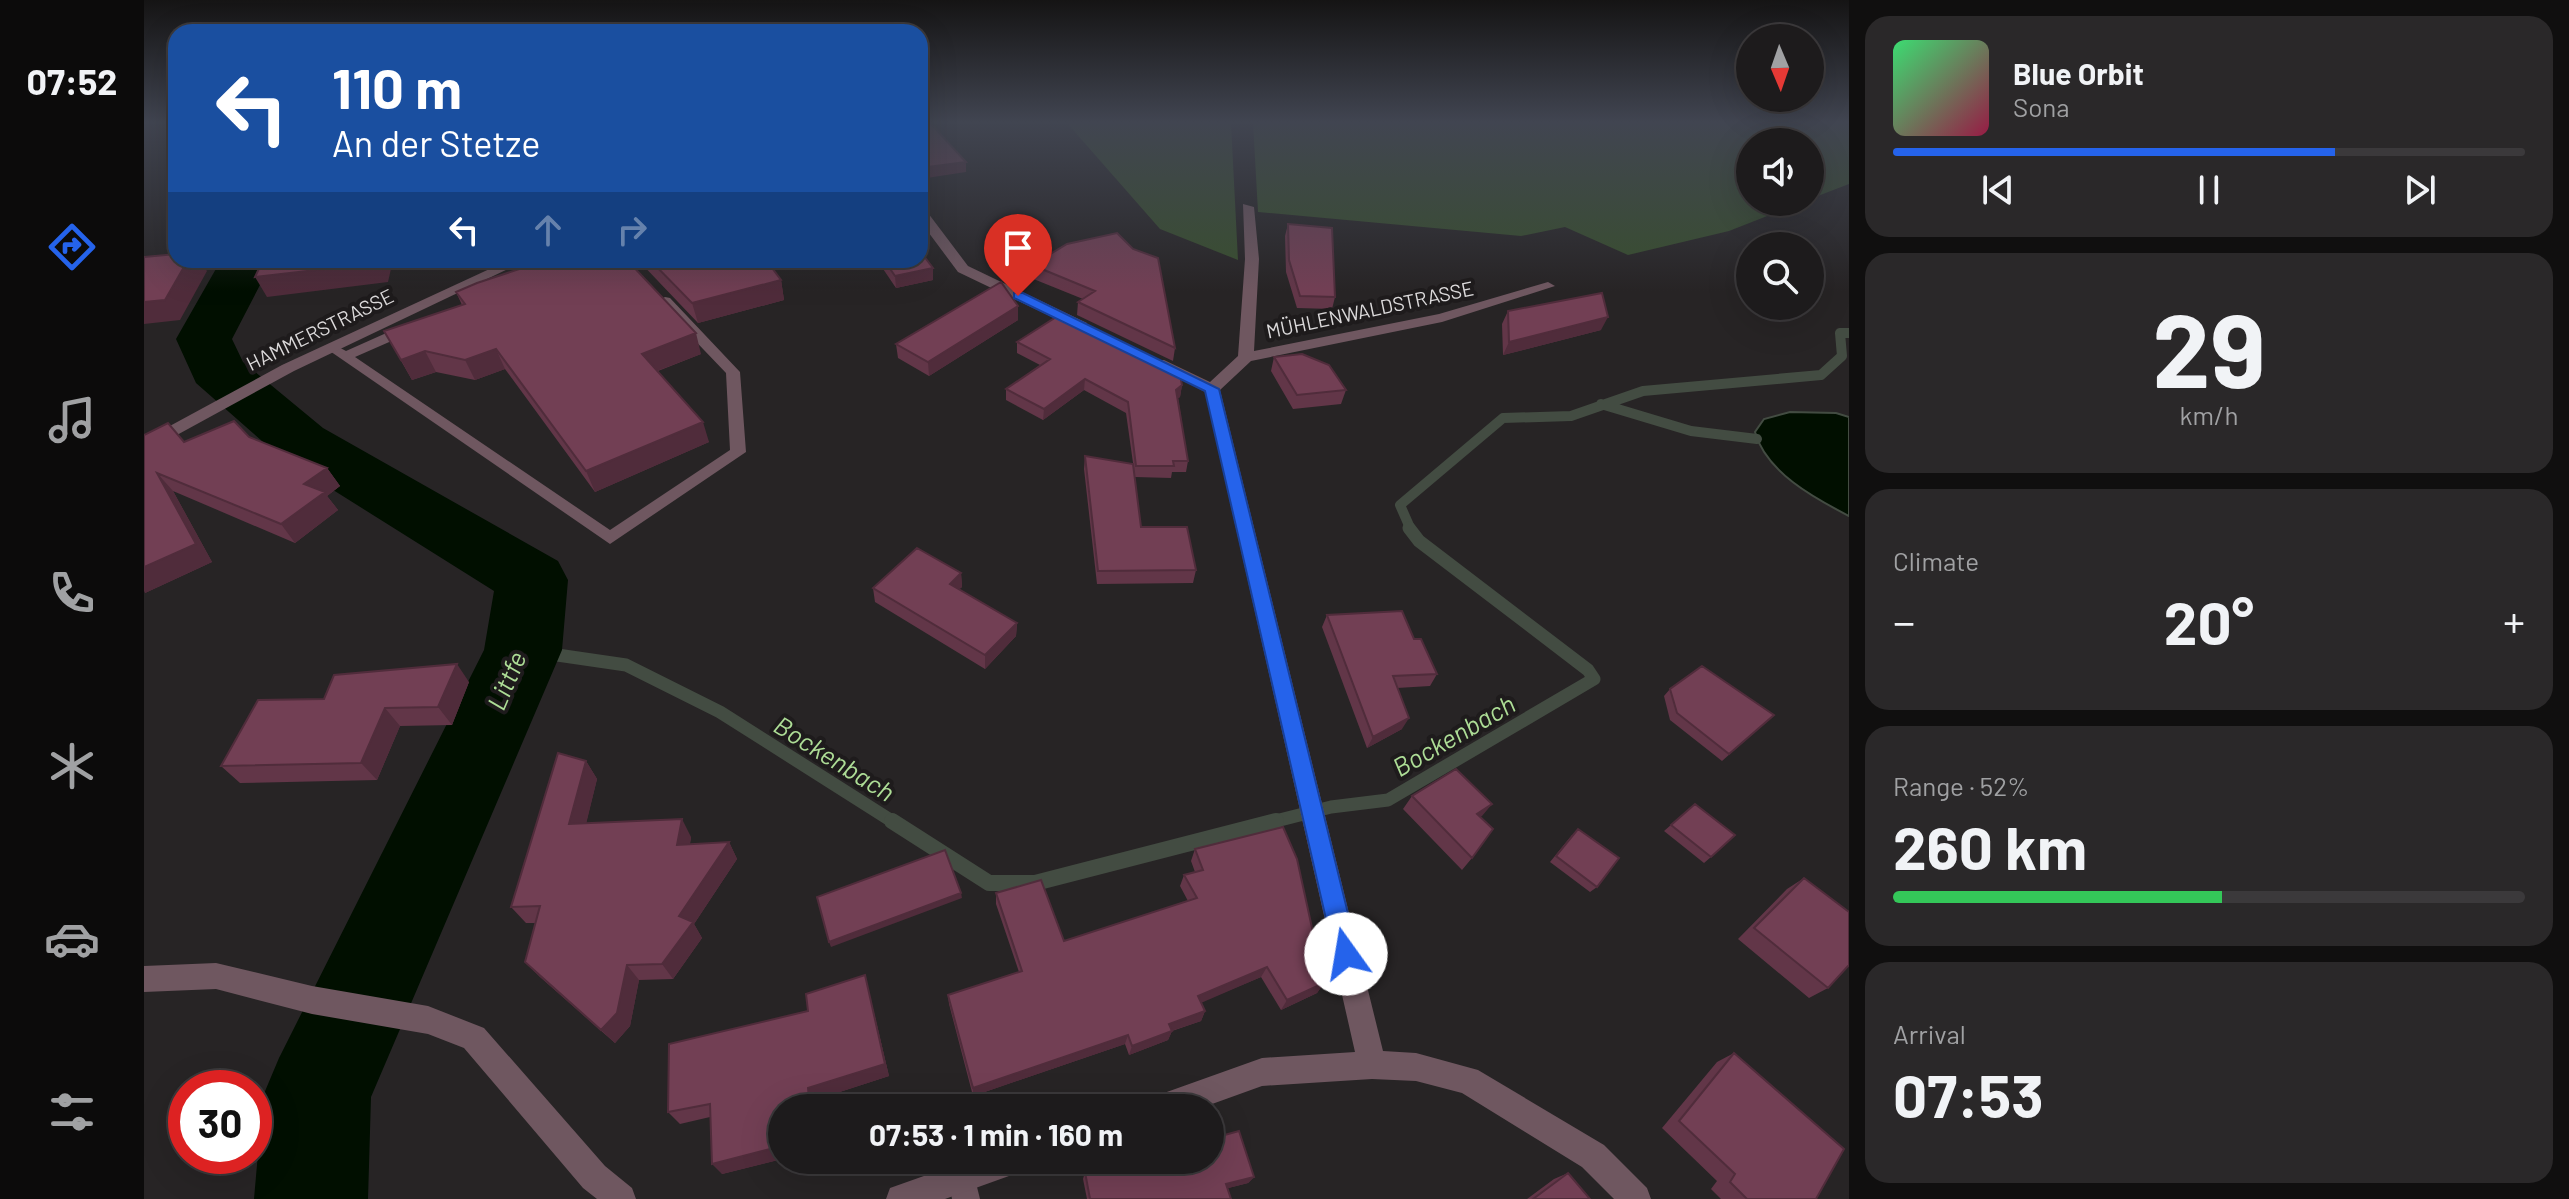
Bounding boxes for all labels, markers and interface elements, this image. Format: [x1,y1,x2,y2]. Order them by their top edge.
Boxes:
north arrow [1736,24,1824,112]
map controls [1736,24,1824,320]
text: 110 m [332,53,462,120]
text: Blue Orbit [2013,55,2144,91]
icon: left [200,56,304,160]
text: 07:52 [26,59,118,102]
text: Sona [2013,91,2070,122]
text: An der Stetze [332,121,540,164]
button: sound [1736,128,1824,216]
icon: previous [1976,168,2020,212]
icon: pause [2187,168,2231,212]
icon: next [2398,168,2442,212]
icon: left [442,208,486,252]
icon: ahead [526,208,570,252]
icon: right [610,208,654,252]
pin [984,214,1052,296]
icon: directions [44,219,100,275]
icon: arrive [996,226,1040,270]
button: search [1736,232,1824,320]
street label: MÜHLENWALDSTRASSE [1264,275,1476,343]
street label: HAMMERSTRASSE [242,283,397,375]
text: 29 [2152,284,2266,409]
icon: music [44,392,100,448]
text: km/h [2180,399,2238,430]
text: Climate [1893,545,1979,576]
icon: phone [44,565,100,621]
text: 20° [2164,585,2254,657]
text: − [1893,594,1915,647]
text: + [2503,594,2525,647]
water label: Littfe [480,647,532,714]
water label: Bockenbach [1387,687,1520,782]
water label: Bockenbach [769,709,901,807]
icon: climate [44,738,100,794]
text: Range · 52% [1893,770,2029,801]
text: 260 km [1893,810,2087,882]
icon: car [44,911,100,967]
position arrow [1304,912,1388,996]
text: Arrival [1893,1018,1966,1049]
text: 07:53 [1893,1058,2044,1130]
speed limit sign: 30 [168,1070,272,1174]
icon: filters [44,1084,100,1140]
text: 07:53 · 1 min · 160 m [869,1116,1123,1152]

